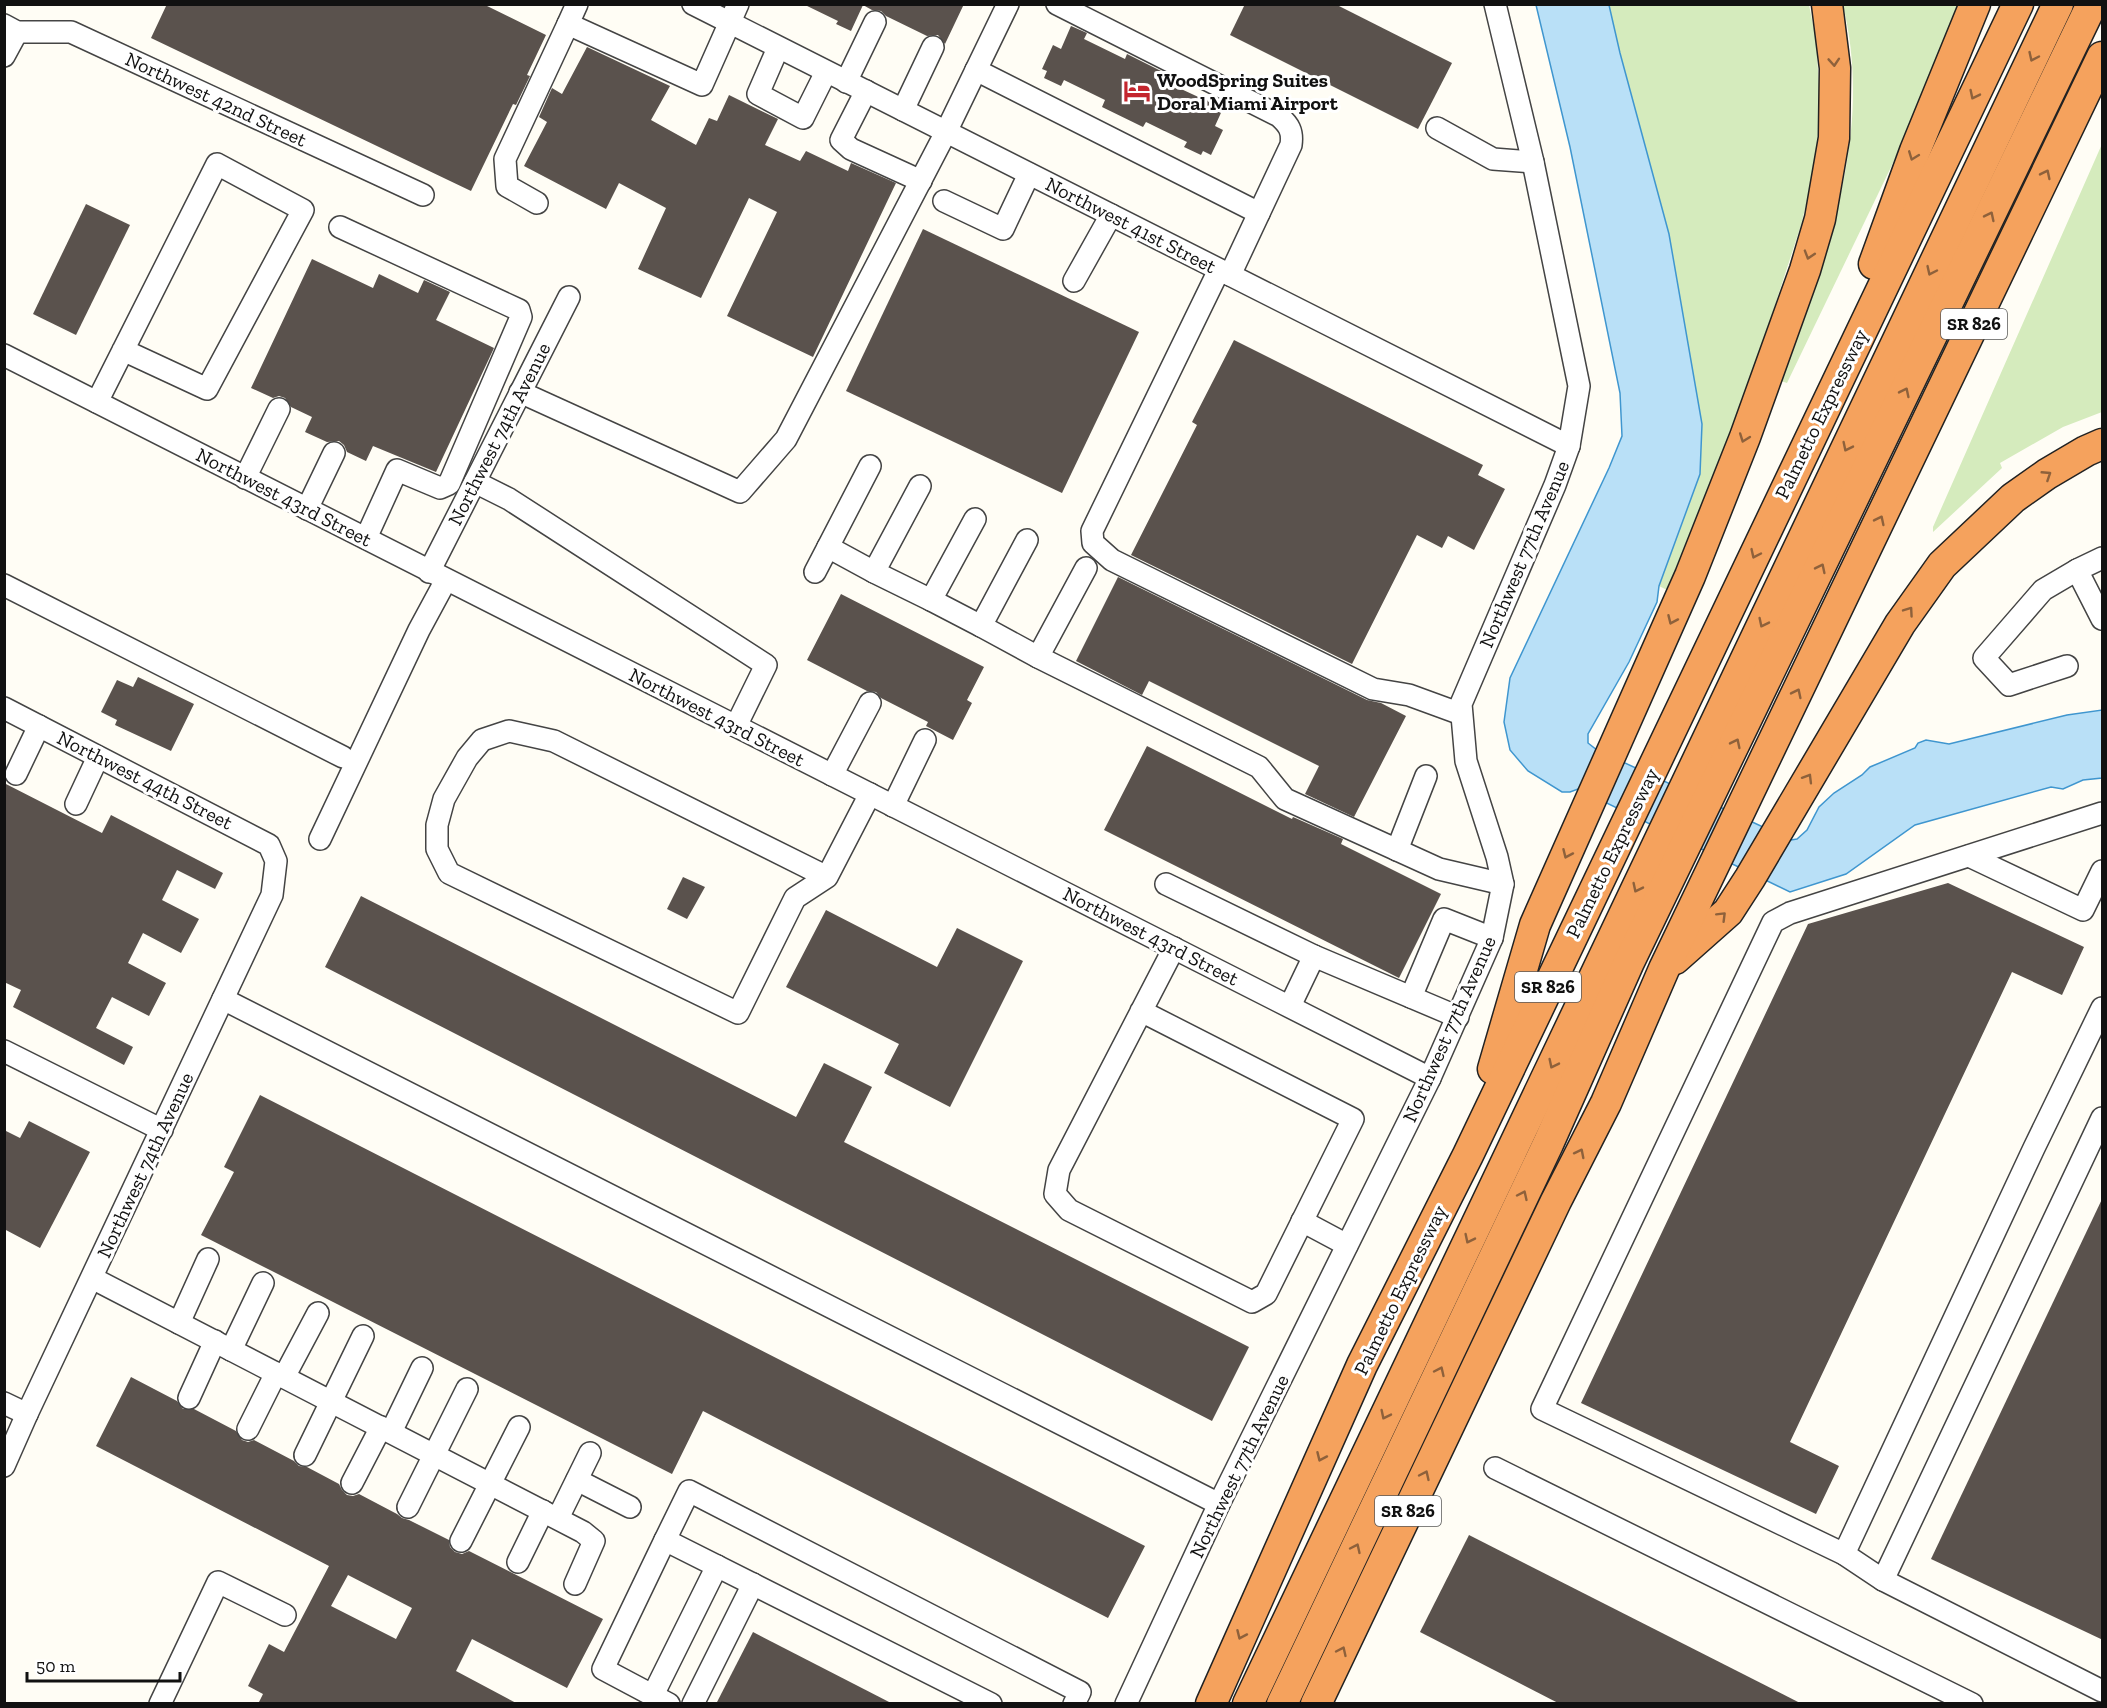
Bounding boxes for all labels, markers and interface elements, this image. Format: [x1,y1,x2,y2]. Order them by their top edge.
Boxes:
street label: Northwest 42nd Street [122,46,311,152]
one-way arrow [2029,51,2041,62]
one-way arrow [1828,58,1841,67]
place label: WoodSpring Suites Doral Miami Airport [1157,68,1339,115]
hotel icon: WoodSpring Suites Doral Miami Airport [1122,76,1152,106]
one-way arrow [1970,89,1982,100]
one-way arrow [1908,150,1921,161]
one-way arrow [2039,169,2051,180]
street label: Northwest 41st Street [1042,172,1221,279]
one-way arrow [1982,212,1994,223]
one-way arrow [1804,249,1816,260]
one-way arrow [1927,265,1939,276]
road number: SR 826 [1941,309,2007,339]
street label: Palmetto Expressway [1769,325,1873,503]
street label: Northwest 74th Avenue [442,339,556,529]
one-way arrow [1898,387,1910,398]
one-way arrow [1739,433,1752,443]
one-way arrow [1843,441,1855,452]
street label: Northwest 43rd Street [192,442,376,552]
street label: Northwest 77th Avenue [1474,457,1574,651]
one-way arrow [2040,471,2051,482]
one-way arrow [1873,515,1884,526]
one-way arrow [1750,547,1762,558]
one-way arrow [1813,563,1825,574]
one-way arrow [1902,607,1913,618]
one-way arrow [1667,613,1679,624]
one-way arrow [1759,617,1771,628]
street label: Northwest 43rd Street [625,662,809,772]
one-way arrow [1789,689,1801,700]
street label: Northwest 44th Street [53,725,237,835]
one-way arrow [1729,739,1741,750]
street label: Palmetto Expressway [1560,764,1664,942]
one-way arrow [1800,774,1812,784]
one-way arrow [1562,847,1574,858]
street label: Northwest 43rd Street [1059,881,1243,991]
one-way arrow [1633,881,1645,892]
one-way arrow [1716,912,1726,923]
street label: Northwest 77th Avenue [1397,932,1501,1126]
road number: SR 826 [1515,972,1581,1002]
one-way arrow [1549,1057,1560,1068]
street label: Northwest 74th Avenue [91,1068,199,1262]
one-way arrow [1573,1148,1585,1159]
one-way arrow [1516,1191,1528,1202]
street label: Palmetto Expressway [1348,1201,1452,1379]
one-way arrow [1464,1233,1476,1244]
one-way arrow [1432,1367,1444,1378]
street label: Northwest 77th Avenue [1184,1370,1294,1562]
one-way arrow [1380,1409,1392,1420]
one-way arrow [1316,1450,1328,1461]
one-way arrow [1418,1470,1430,1481]
road number: SR 826 [1375,1496,1441,1526]
one-way arrow [1349,1543,1361,1554]
one-way arrow [1237,1628,1249,1639]
scale bar [27,1645,180,1683]
one-way arrow [1334,1646,1346,1657]
text: 50 m [36,1655,76,1677]

